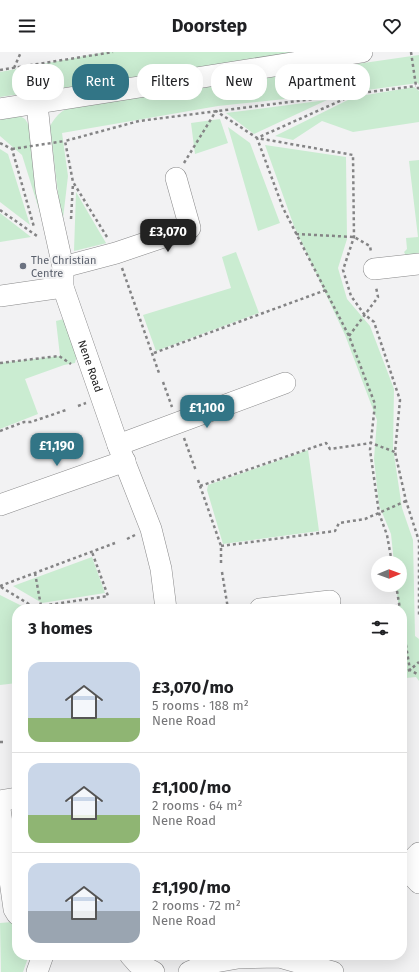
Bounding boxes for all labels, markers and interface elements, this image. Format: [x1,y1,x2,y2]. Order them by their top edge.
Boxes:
icon: menu [16,15,38,37]
text: Doorstep [172,15,247,37]
icon: heart [381,15,403,37]
chip: Buy [12,64,64,100]
chip: Rent [72,64,129,100]
chip: Filters [137,64,203,100]
chip: New [211,64,267,100]
chip: Apartment [275,64,370,100]
pin: £3,070 [135,219,201,253]
text: £3,070 [149,224,187,239]
place label: The Christian Centre [31,254,97,280]
marker: The Christian Centre [18,261,28,271]
street label: Nene Road [75,338,105,394]
pin: £1,100 [174,395,240,429]
text: £1,100 [189,400,225,415]
pin: £1,190 [24,433,90,467]
text: £1,190 [39,438,75,453]
north arrow [371,556,407,592]
map controls [371,556,407,592]
icon: filters [369,617,391,639]
text: 3 homes [28,618,93,639]
text: £3,070/mo [152,677,234,698]
icon: home [60,678,108,726]
text: 5 rooms · 188 m² [152,698,249,713]
text: Nene Road [152,713,216,728]
text: £1,100/mo [152,777,231,798]
icon: home [60,779,108,827]
text: 2 rooms · 64 m² [152,798,242,813]
text: Nene Road [152,813,216,828]
text: £1,190/mo [152,877,231,898]
icon: home [60,879,108,927]
text: 2 rooms · 72 m² [152,898,241,913]
text: Nene Road [152,913,216,928]

